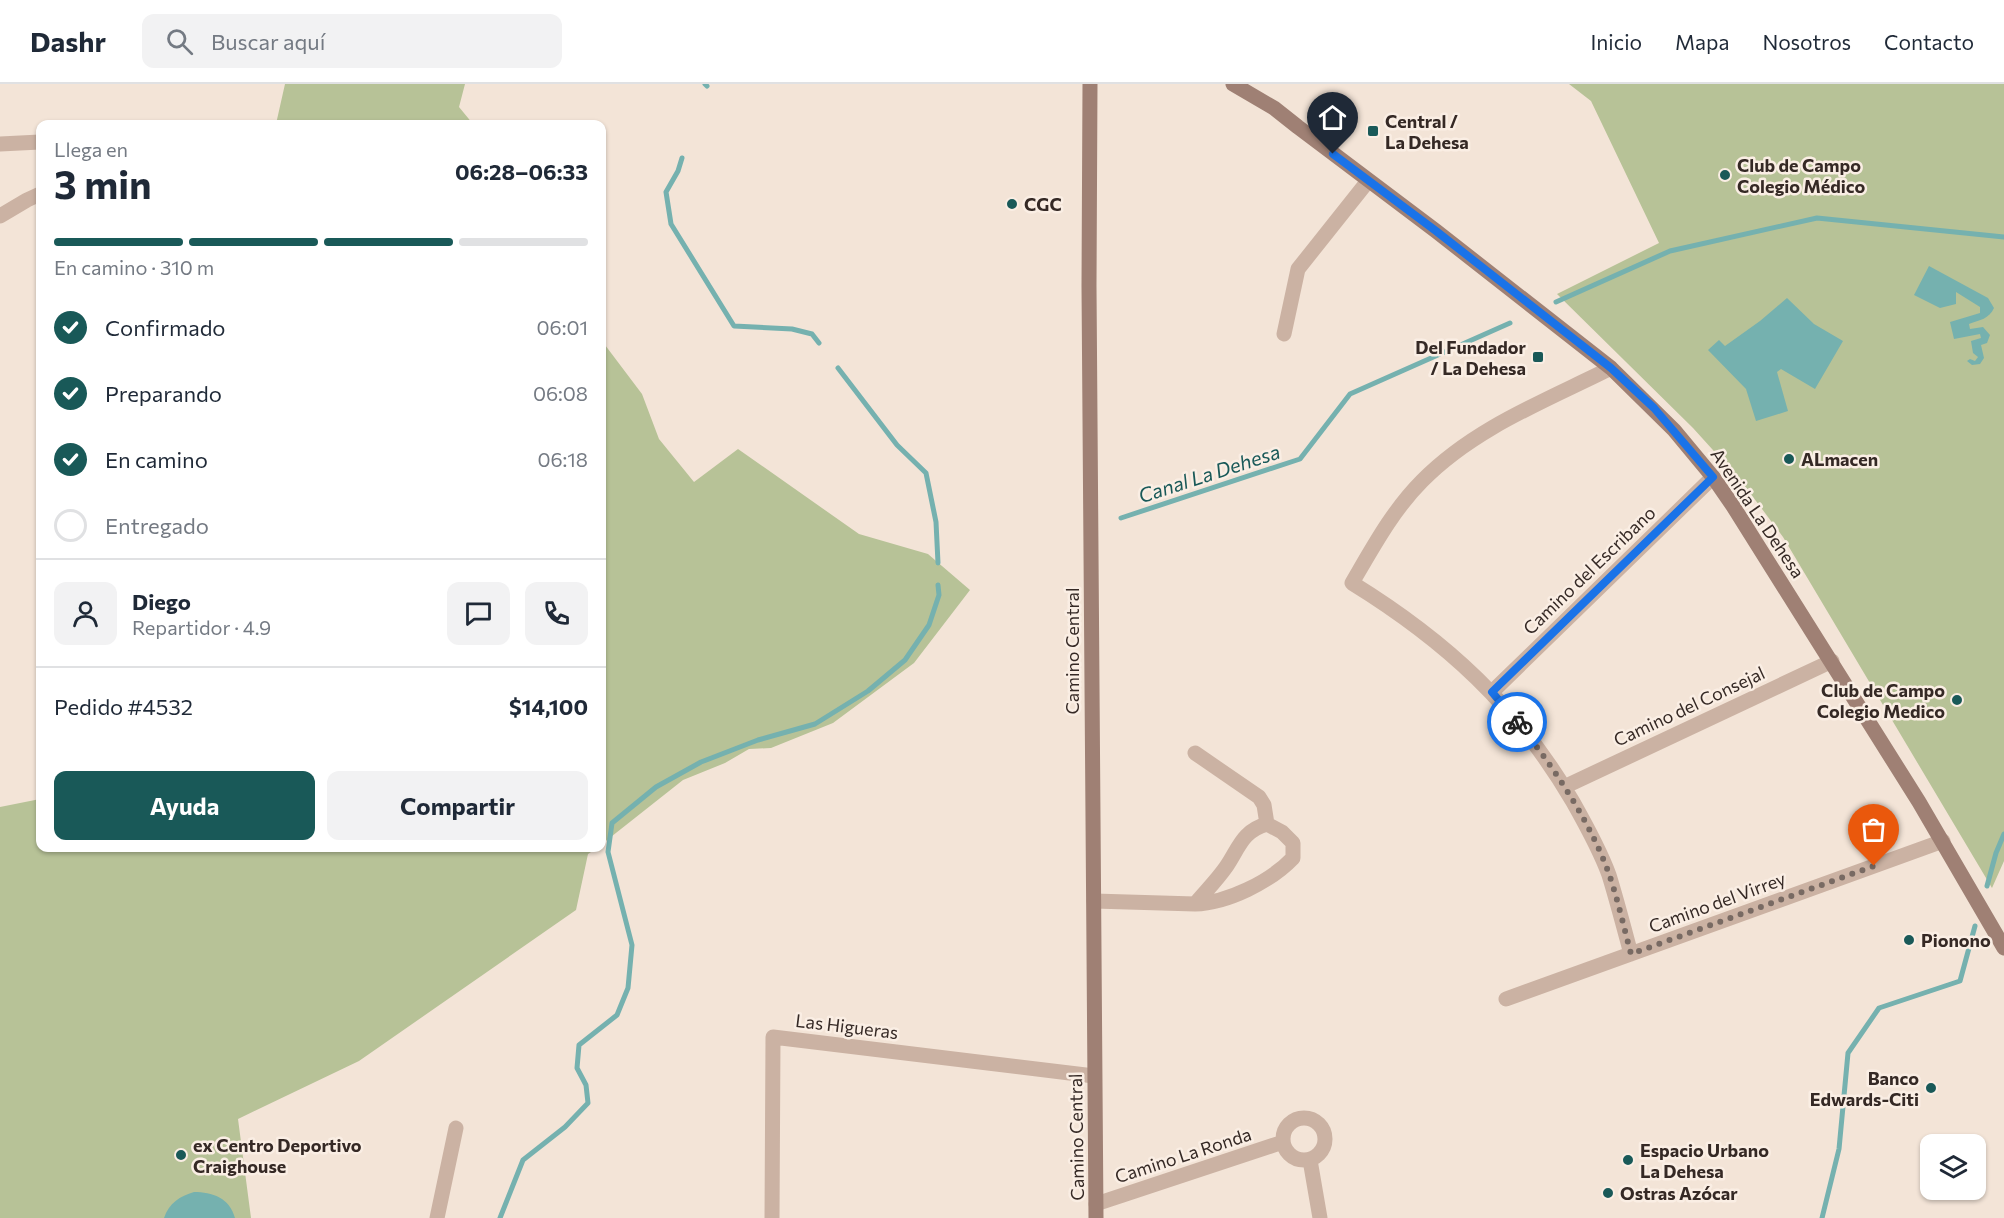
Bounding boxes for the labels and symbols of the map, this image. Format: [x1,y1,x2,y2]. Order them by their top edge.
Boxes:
pin [1307,92,1358,154]
place label: Central / La Dehesa [1385,110,1469,153]
marker: Central / La Dehesa [1366,124,1380,138]
place label: Club de Campo Colegio Médico [1737,154,1866,197]
marker: Club de Campo Colegio Médico [1718,168,1732,182]
place label: CGC [1024,193,1062,215]
marker: CGC [1005,197,1019,211]
place label: Del Fundador / La Dehesa [1415,336,1527,379]
marker: Del Fundador / La Dehesa [1531,350,1545,364]
water label: Canal La Dehesa [1135,439,1283,507]
street label: Avenida La Dehesa [1706,444,1810,582]
place label: ALmacen [1801,448,1878,470]
marker: ALmacen [1782,452,1796,466]
street label: Camino del Escribano [1518,501,1660,639]
street label: Camino Central [1061,587,1083,715]
street label: Camino del Consejal [1610,661,1768,751]
place label: Club de Campo Colegio Medico [1817,679,1945,722]
courier [1487,692,1547,752]
marker: Club de Campo Colegio Medico [1950,693,1964,707]
pin [1848,804,1899,866]
street label: Camino del Virrey [1646,867,1788,937]
place label: Pionono [1921,929,1991,951]
marker: Pionono [1902,933,1916,947]
street label: Las Higueras [794,1009,900,1043]
place label: Banco Edwards-Citi [1810,1067,1919,1110]
street label: Camino Central [1064,1073,1088,1201]
marker: Banco Edwards-Citi [1924,1081,1938,1095]
street label: Camino La Ronda [1112,1123,1254,1187]
place label: ex Centro Deportivo Craighouse [193,1134,362,1177]
place label: Espacio Urbano La Dehesa [1640,1139,1769,1182]
marker: ex Centro Deportivo Craighouse [174,1148,188,1162]
marker: Espacio Urbano La Dehesa [1621,1153,1635,1167]
place label: Ostras Azócar [1620,1182,1738,1204]
marker: Ostras Azócar [1601,1186,1615,1200]

